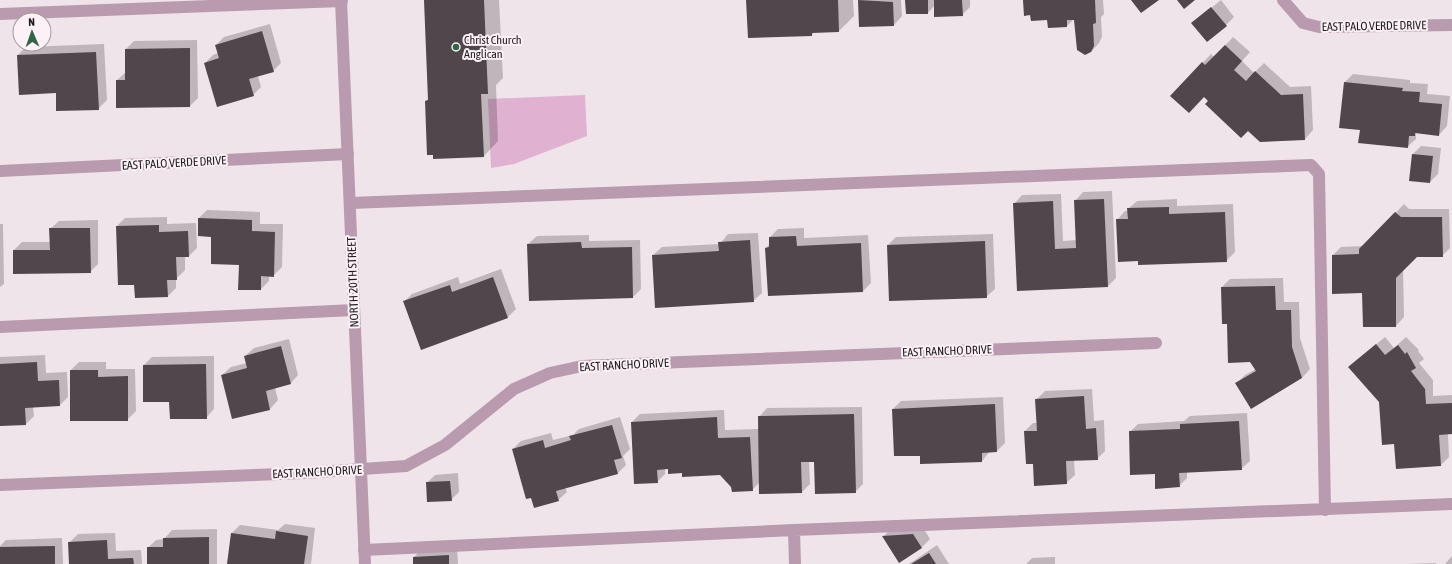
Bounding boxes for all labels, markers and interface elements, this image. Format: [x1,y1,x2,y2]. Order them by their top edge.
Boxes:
north arrow [12,12,52,52]
text: N [28,16,35,28]
street label: EAST PALO VERDE DRIVE [1322,18,1426,34]
place label: Christ Church Anglican [464,33,522,61]
marker: Christ Church Anglican [451,42,461,52]
street label: EAST PALO VERDE DRIVE [121,153,227,173]
street label: NORTH 20TH STREET [344,236,362,328]
street label: EAST RANCHO DRIVE [902,342,992,360]
street label: EAST RANCHO DRIVE [579,356,669,374]
street label: EAST RANCHO DRIVE [272,463,362,481]

